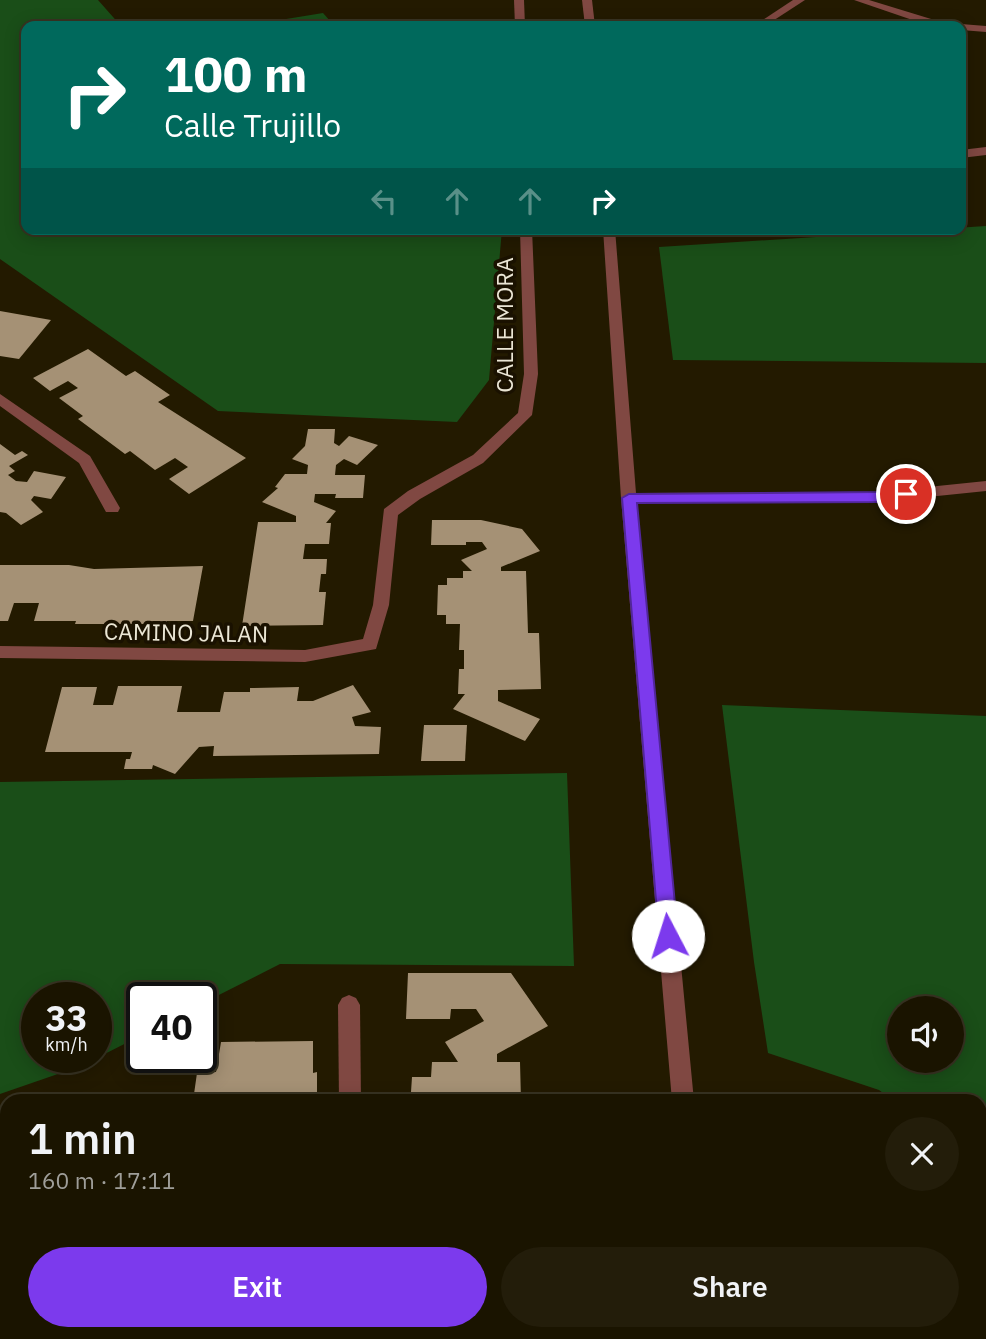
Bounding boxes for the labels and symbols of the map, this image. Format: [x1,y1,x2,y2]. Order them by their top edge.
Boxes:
street label: CALLE MORA [489,257,519,393]
pin [876,464,936,524]
street label: CAMINO JALAN [104,616,268,648]
position arrow [631,899,705,973]
speed limit sign: 40 [126,982,217,1073]

